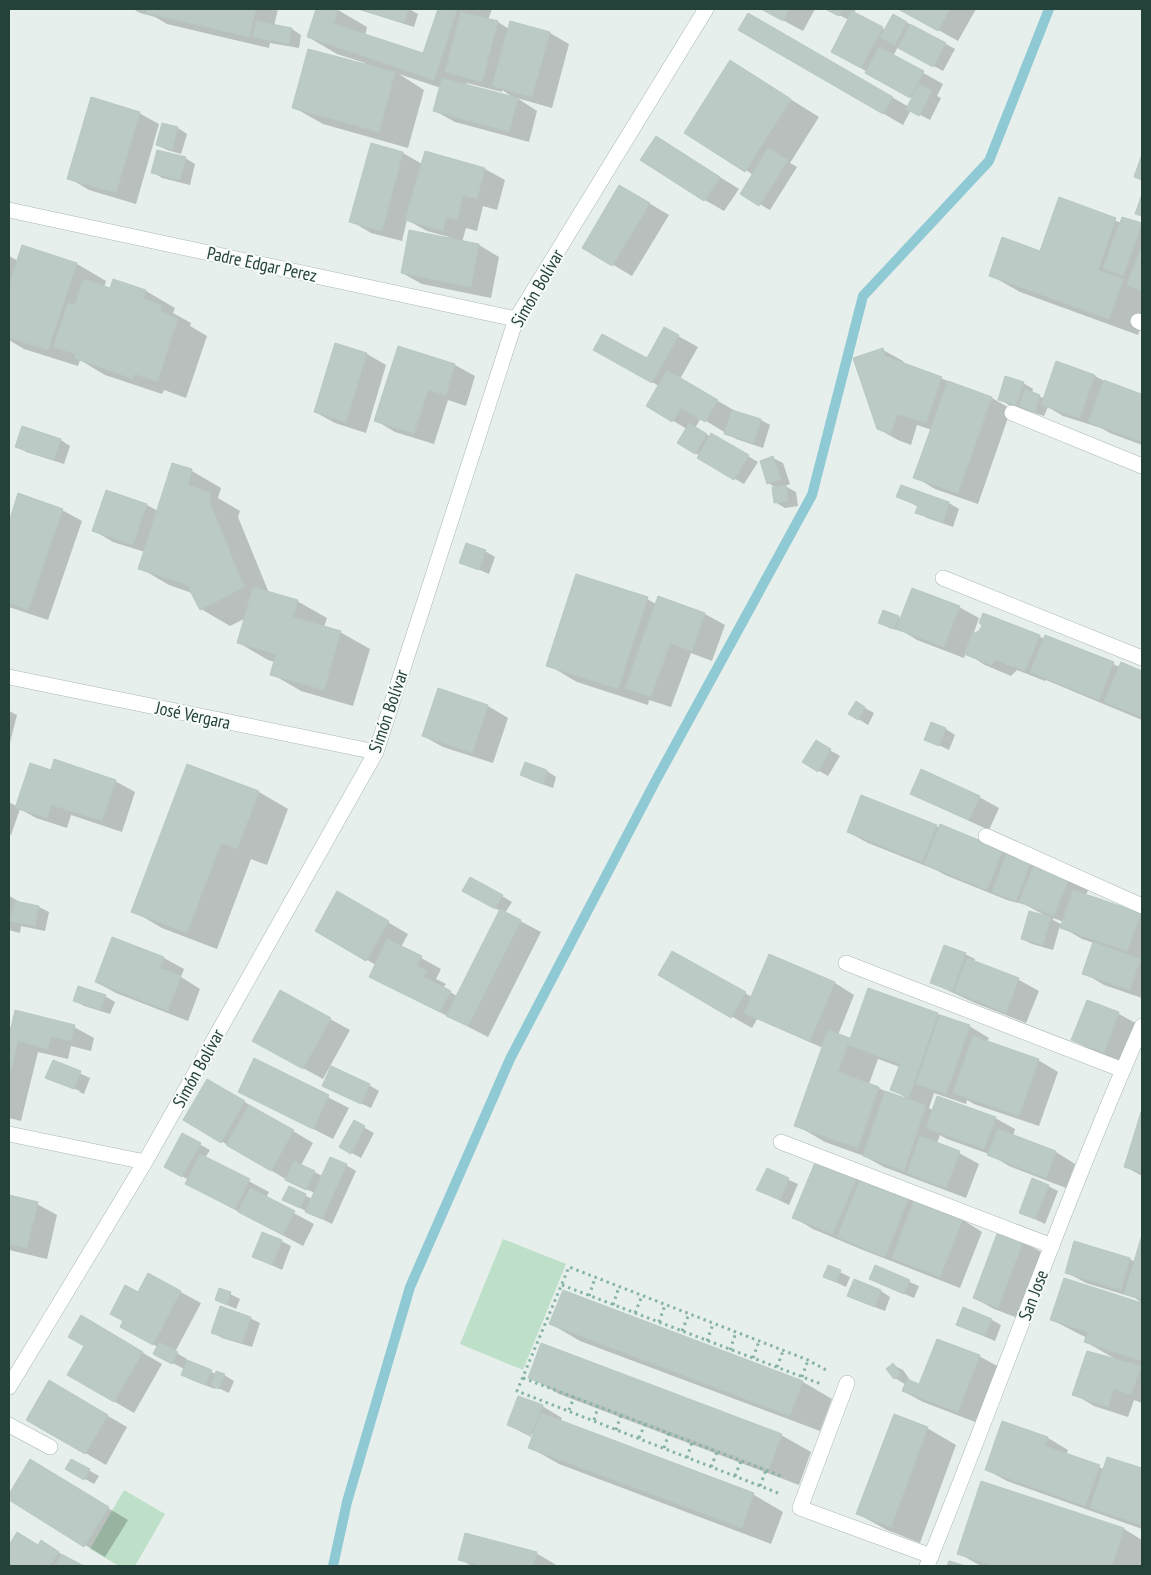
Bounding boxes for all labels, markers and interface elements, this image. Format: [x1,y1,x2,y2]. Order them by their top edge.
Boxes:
street label: Padre Edgar Perez [205,241,319,287]
street label: Simón Bolívar [505,245,569,331]
street label: Simón Bolívar [363,666,413,756]
street label: José Vergara [152,696,233,734]
street label: Simón Bolívar [167,1025,229,1111]
street label: San Jose [1013,1266,1053,1324]

